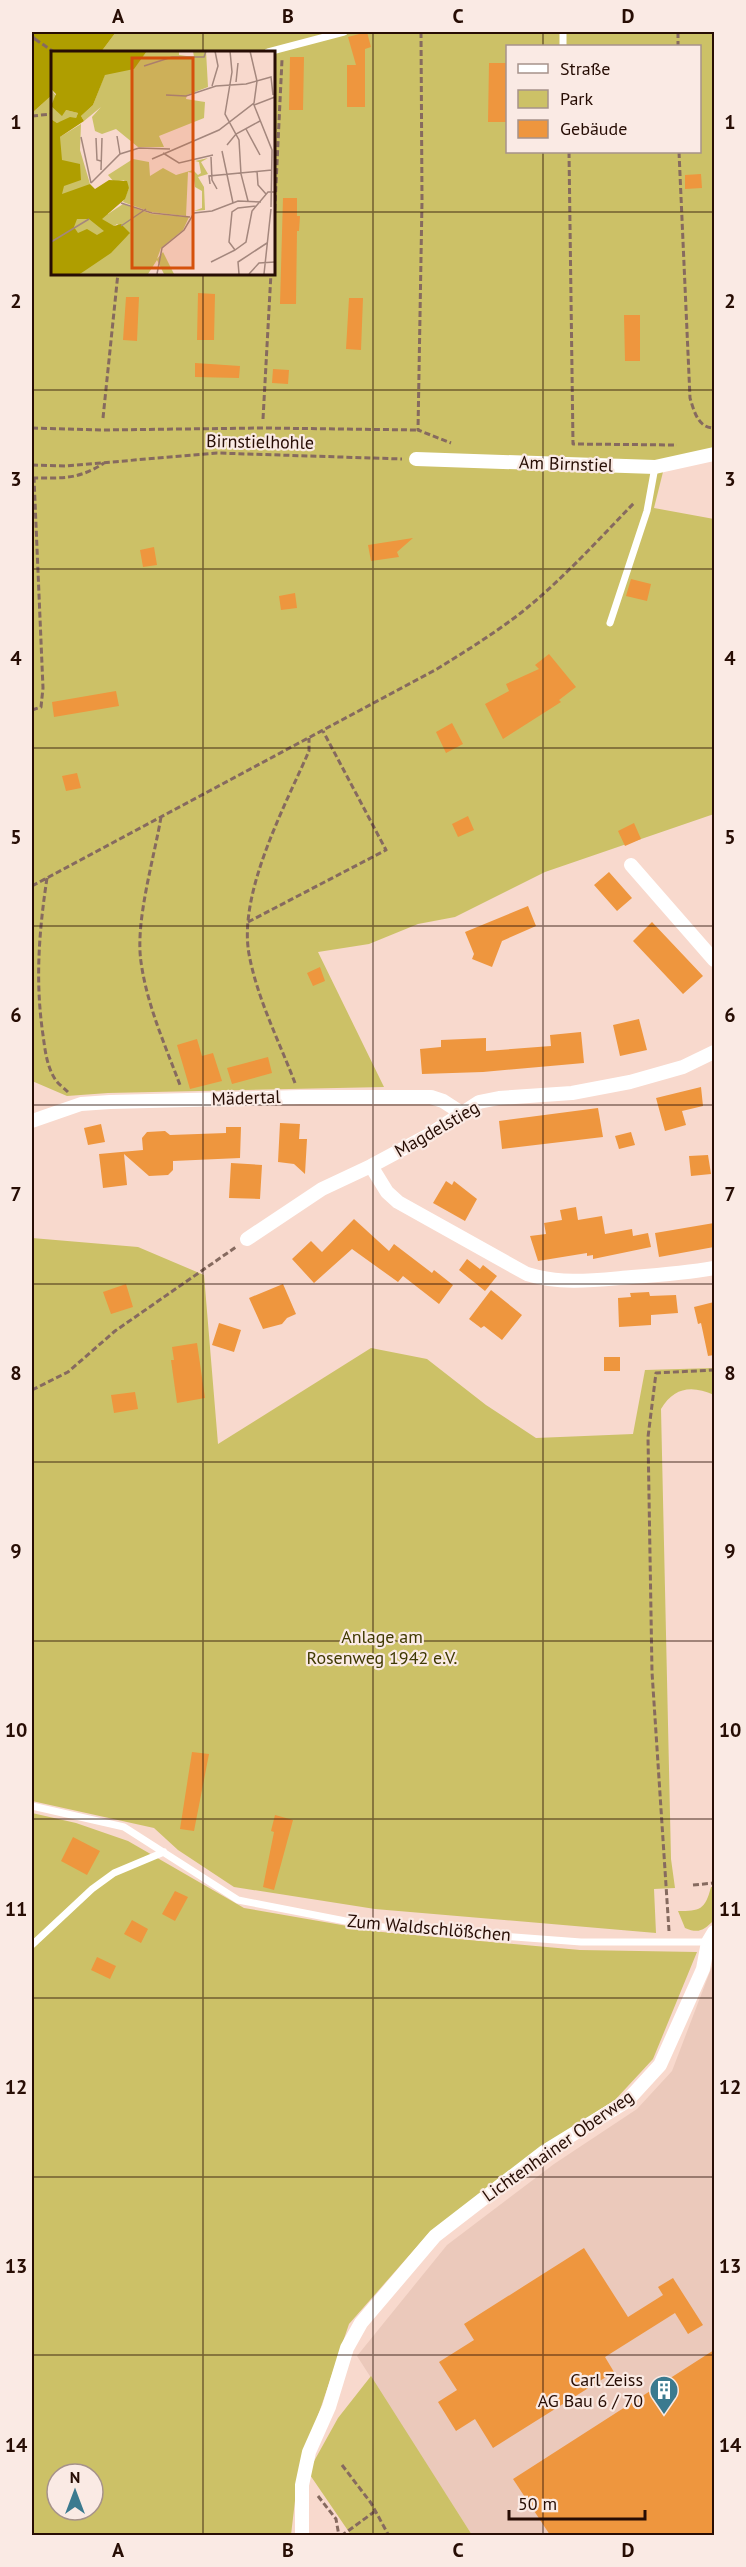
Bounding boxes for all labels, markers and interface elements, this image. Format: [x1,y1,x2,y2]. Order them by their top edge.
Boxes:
text: A [112,3,125,29]
text: B [282,3,294,29]
text: C [452,3,464,29]
text: D [622,3,635,29]
legend [506,45,701,153]
inset map [51,51,274,274]
text: Straße [560,57,611,80]
text: Park [560,87,593,110]
text: 1 [10,109,22,135]
text: 1 [724,109,736,135]
text: Gebäude [560,117,627,140]
text: 2 [10,288,22,314]
text: 2 [724,288,736,314]
street label: Birnstielhohle [206,429,314,454]
street label: Am Birnstiel [519,450,614,477]
text: 3 [10,466,22,492]
text: 3 [724,466,736,492]
text: 4 [10,645,22,671]
text: 4 [724,645,736,671]
text: 5 [10,824,22,850]
text: 5 [724,824,736,850]
text: 6 [10,1002,22,1028]
text: 6 [724,1002,736,1028]
street label: Mädertal [211,1085,282,1110]
street label: Magdelstieg [390,1095,483,1162]
text: 7 [10,1181,22,1207]
text: 7 [724,1181,736,1207]
text: 8 [10,1360,22,1386]
text: 8 [724,1360,736,1386]
text: 9 [10,1538,22,1564]
text: 9 [724,1538,736,1564]
park label: Anlage am Rosenweg 1942 e.V. [307,1625,457,1669]
text: 10 [5,1717,27,1743]
text: 10 [719,1717,741,1743]
text: 11 [5,1896,27,1922]
text: 11 [719,1896,741,1922]
street label: Zum Waldschlößchen [346,1909,512,1946]
text: 12 [5,2074,27,2100]
text: 12 [719,2074,741,2100]
street label: Lichtenhainer Oberweg [478,2085,638,2206]
text: 13 [5,2253,27,2279]
text: 13 [719,2253,741,2279]
place label: Carl Zeiss AG Bau 6 / 70 [538,2368,643,2412]
building icon: Carl Zeiss AG Bau 6 / 70 [648,2374,680,2416]
text: 14 [5,2432,28,2458]
text: 14 [719,2432,742,2458]
north arrow [45,2462,105,2522]
text: N [70,2467,80,2487]
scale bar [509,2483,646,2521]
text: 50 m [518,2492,557,2515]
text: A [112,2537,125,2563]
text: B [282,2537,294,2563]
text: C [452,2537,464,2563]
text: D [622,2537,635,2563]

